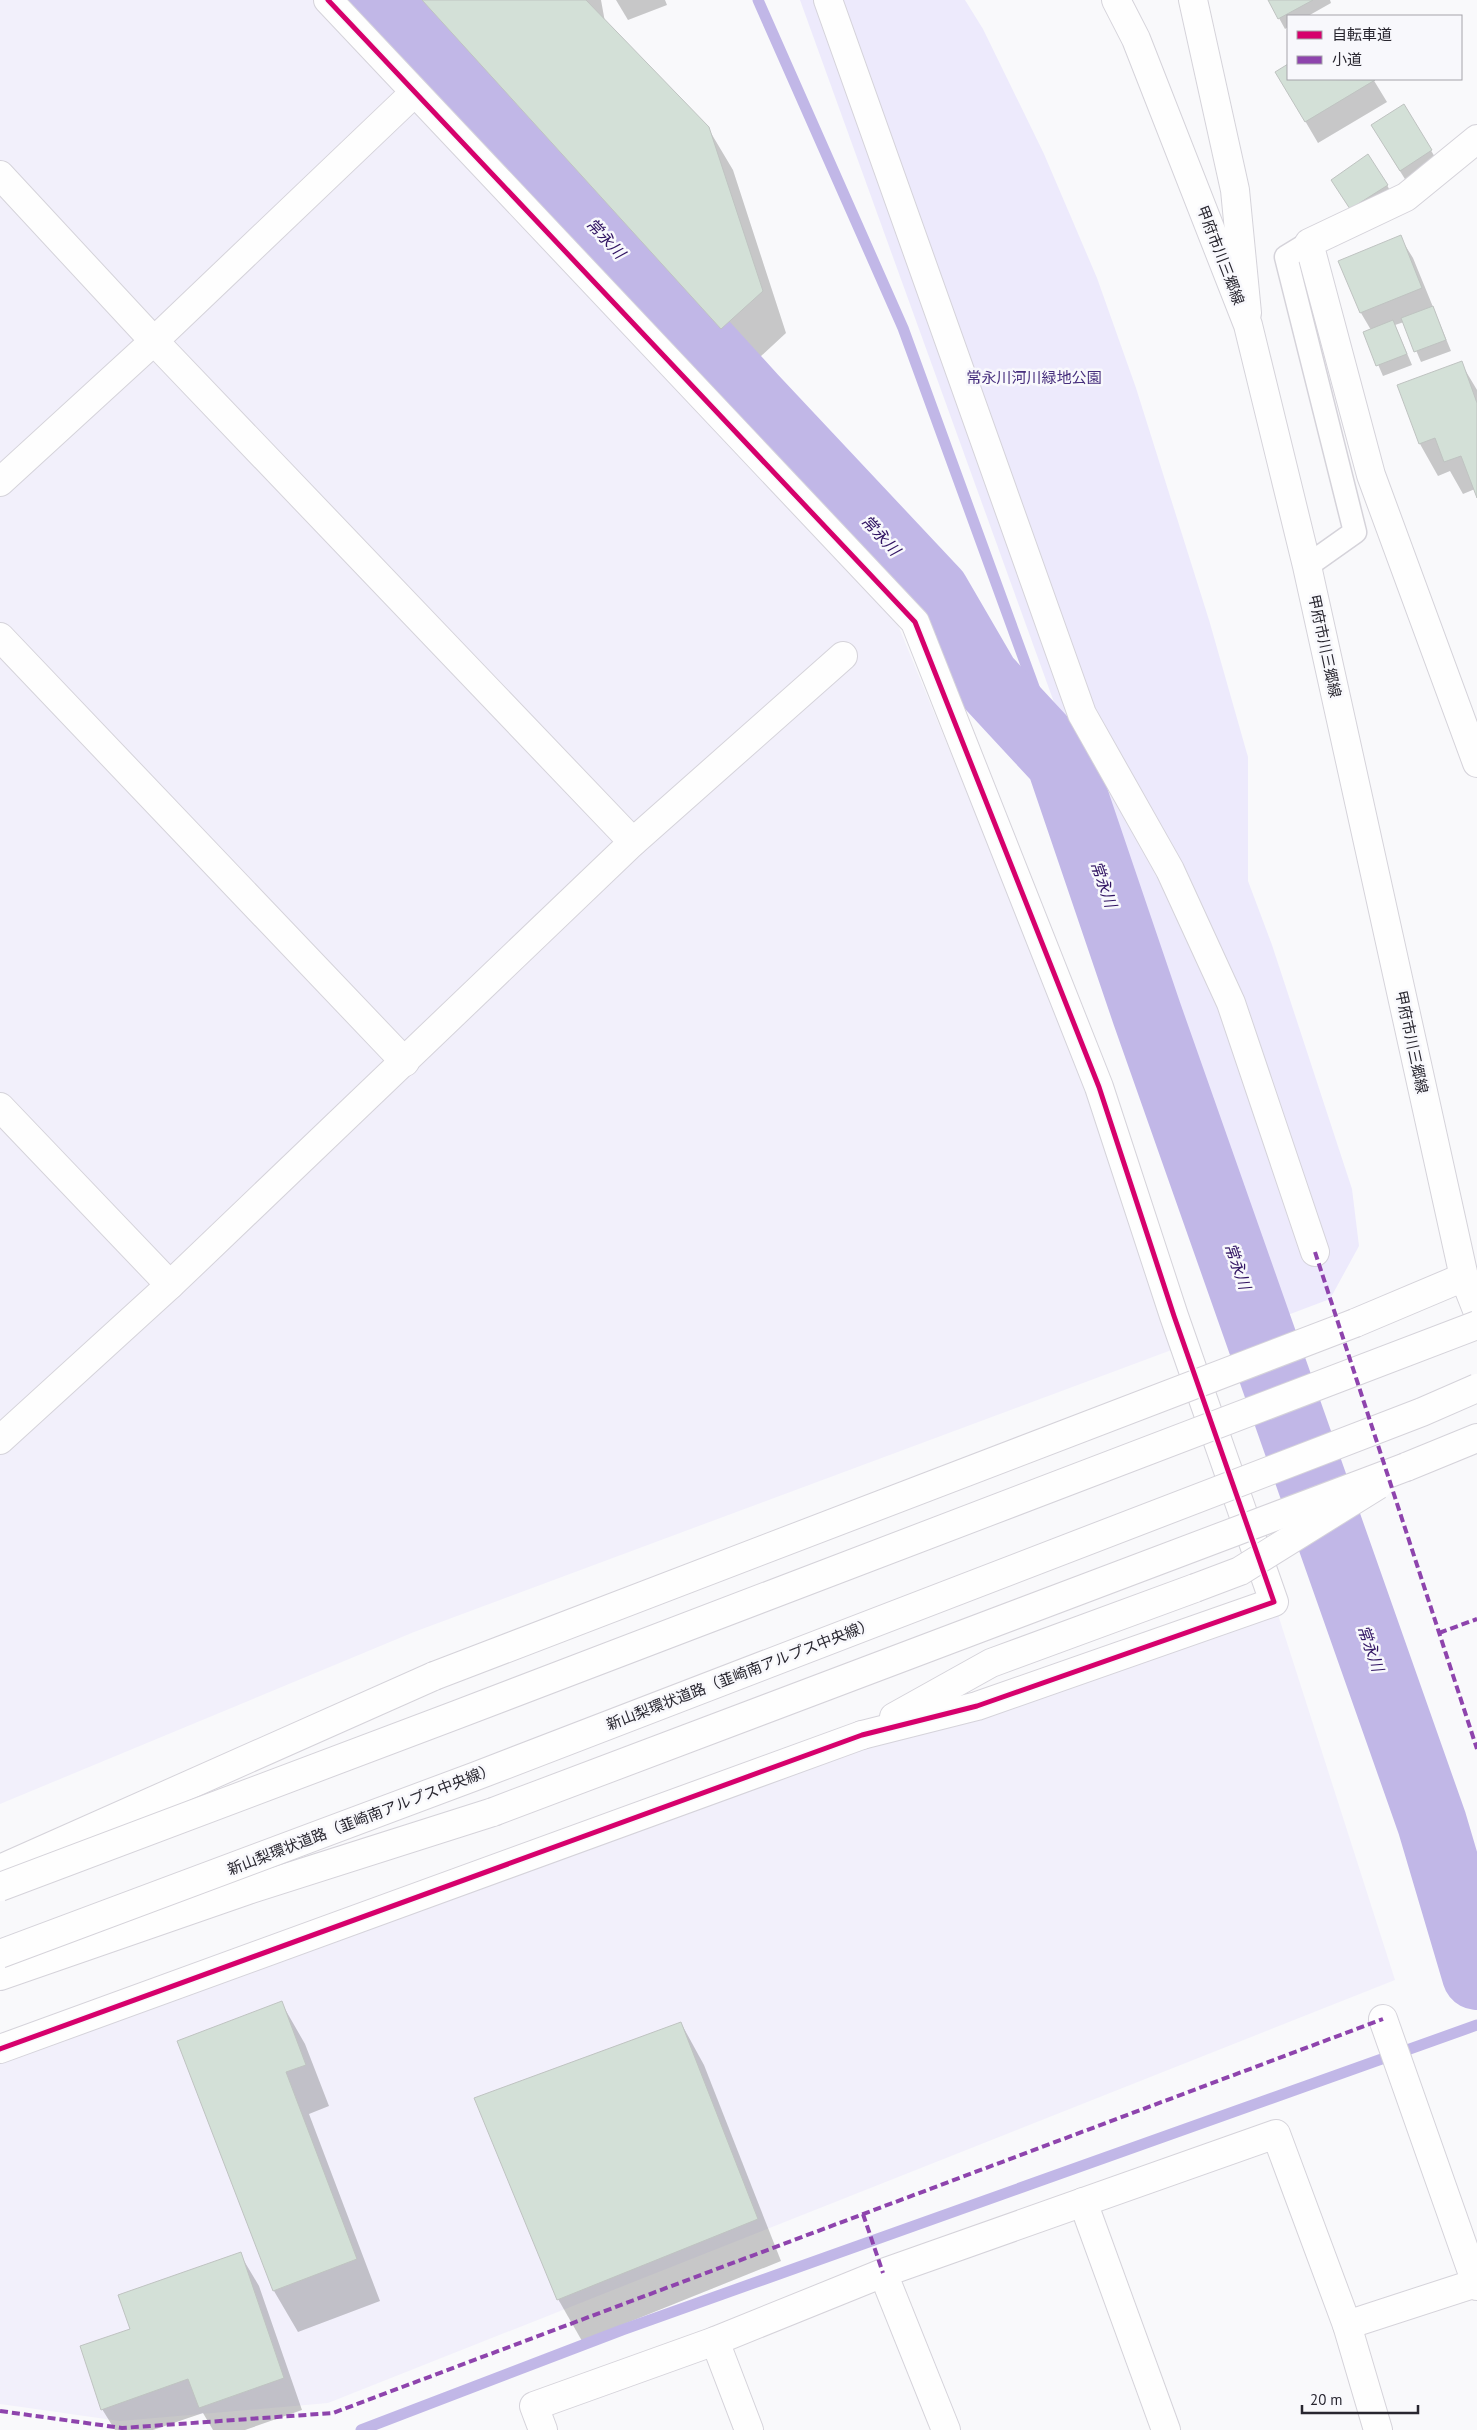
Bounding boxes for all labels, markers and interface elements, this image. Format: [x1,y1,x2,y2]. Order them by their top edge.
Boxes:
legend [1287,15,1462,80]
text: 自転車道 [1332,25,1392,44]
text: 小道 [1332,50,1362,69]
street label: 甲府市川三郷線 [1193,203,1249,307]
water label: 常永川 [582,214,631,264]
park label: 常永川河川緑地公園 [966,368,1102,387]
water label: 常永川 [857,511,906,561]
street label: 甲府市川三郷線 [1305,593,1345,699]
water label: 常永川 [1087,858,1122,912]
street label: 甲府市川三郷線 [1392,989,1432,1095]
water label: 常永川 [1221,1240,1256,1294]
street label: 新山梨環状道路（韮崎南アルプス中央線） [604,1614,876,1734]
water label: 常永川 [1354,1622,1389,1676]
street label: 新山梨環状道路（韮崎南アルプス中央線） [225,1759,497,1879]
scale bar [1302,2382,1418,2414]
text: 20 m [1310,2390,1343,2409]

